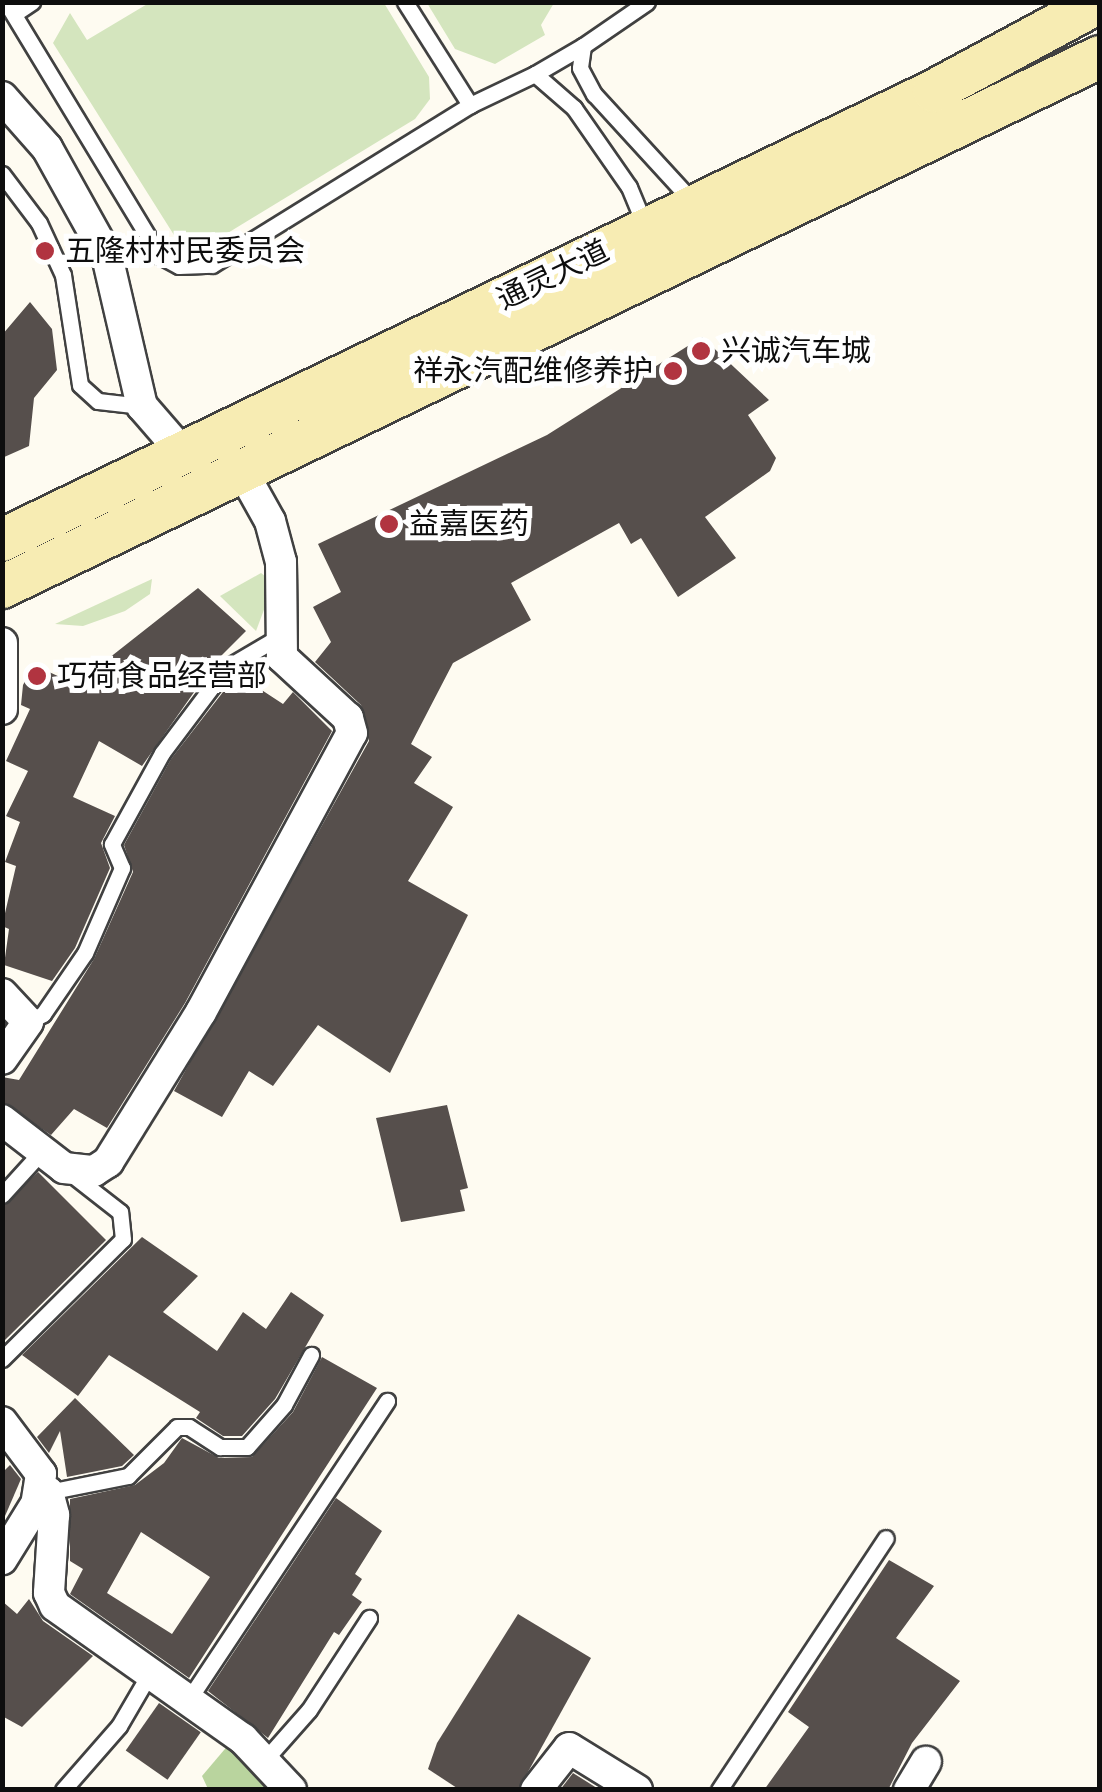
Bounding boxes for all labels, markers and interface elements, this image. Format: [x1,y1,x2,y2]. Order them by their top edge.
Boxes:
place label: 五隆村村民委员会 [65,233,305,269]
street label: 通灵大道 [491,233,615,317]
marker: 五隆村村民委员会 [34,240,56,262]
place label: 兴诚汽车城 [721,333,871,369]
marker: 兴诚汽车城 [690,340,712,362]
place label: 祥永汽配维修养护 [413,353,653,389]
marker: 祥永汽配维修养护 [662,360,684,382]
place label: 益嘉医药 [409,506,529,542]
marker: 益嘉医药 [378,513,400,535]
place label: 巧荷食品经营部 [57,658,267,694]
marker: 巧荷食品经营部 [26,665,48,687]

